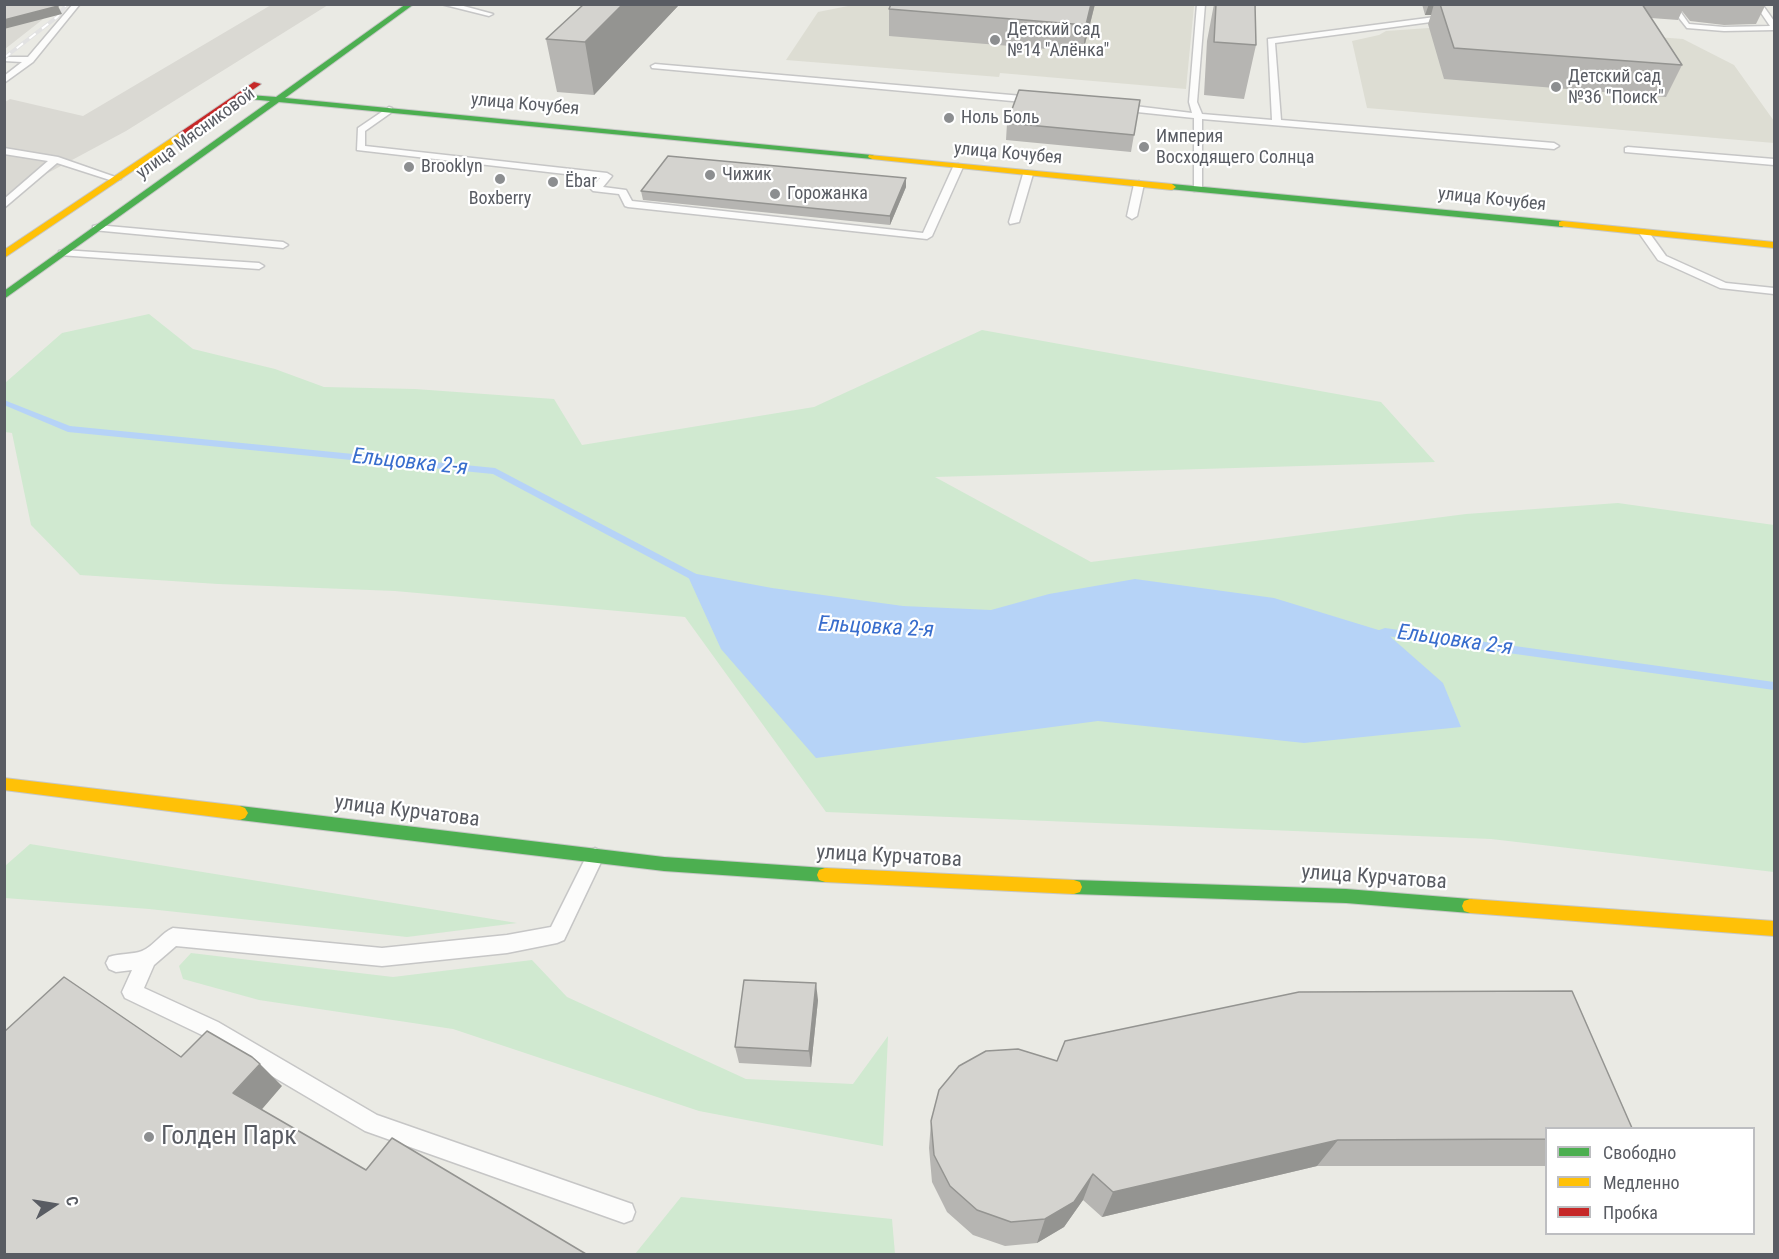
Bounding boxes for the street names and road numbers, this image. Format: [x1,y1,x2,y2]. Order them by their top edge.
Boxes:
street label: улица Мясниковой [132,84,260,184]
street label: улица Кочубея [470,90,580,120]
street label: улица Кочубея [953,139,1063,169]
street label: улица Кочубея [1437,184,1547,216]
street label: улица Курчатова [333,791,481,833]
street label: улица Курчатова [816,841,962,873]
street label: улица Курчатова [1300,860,1448,896]

